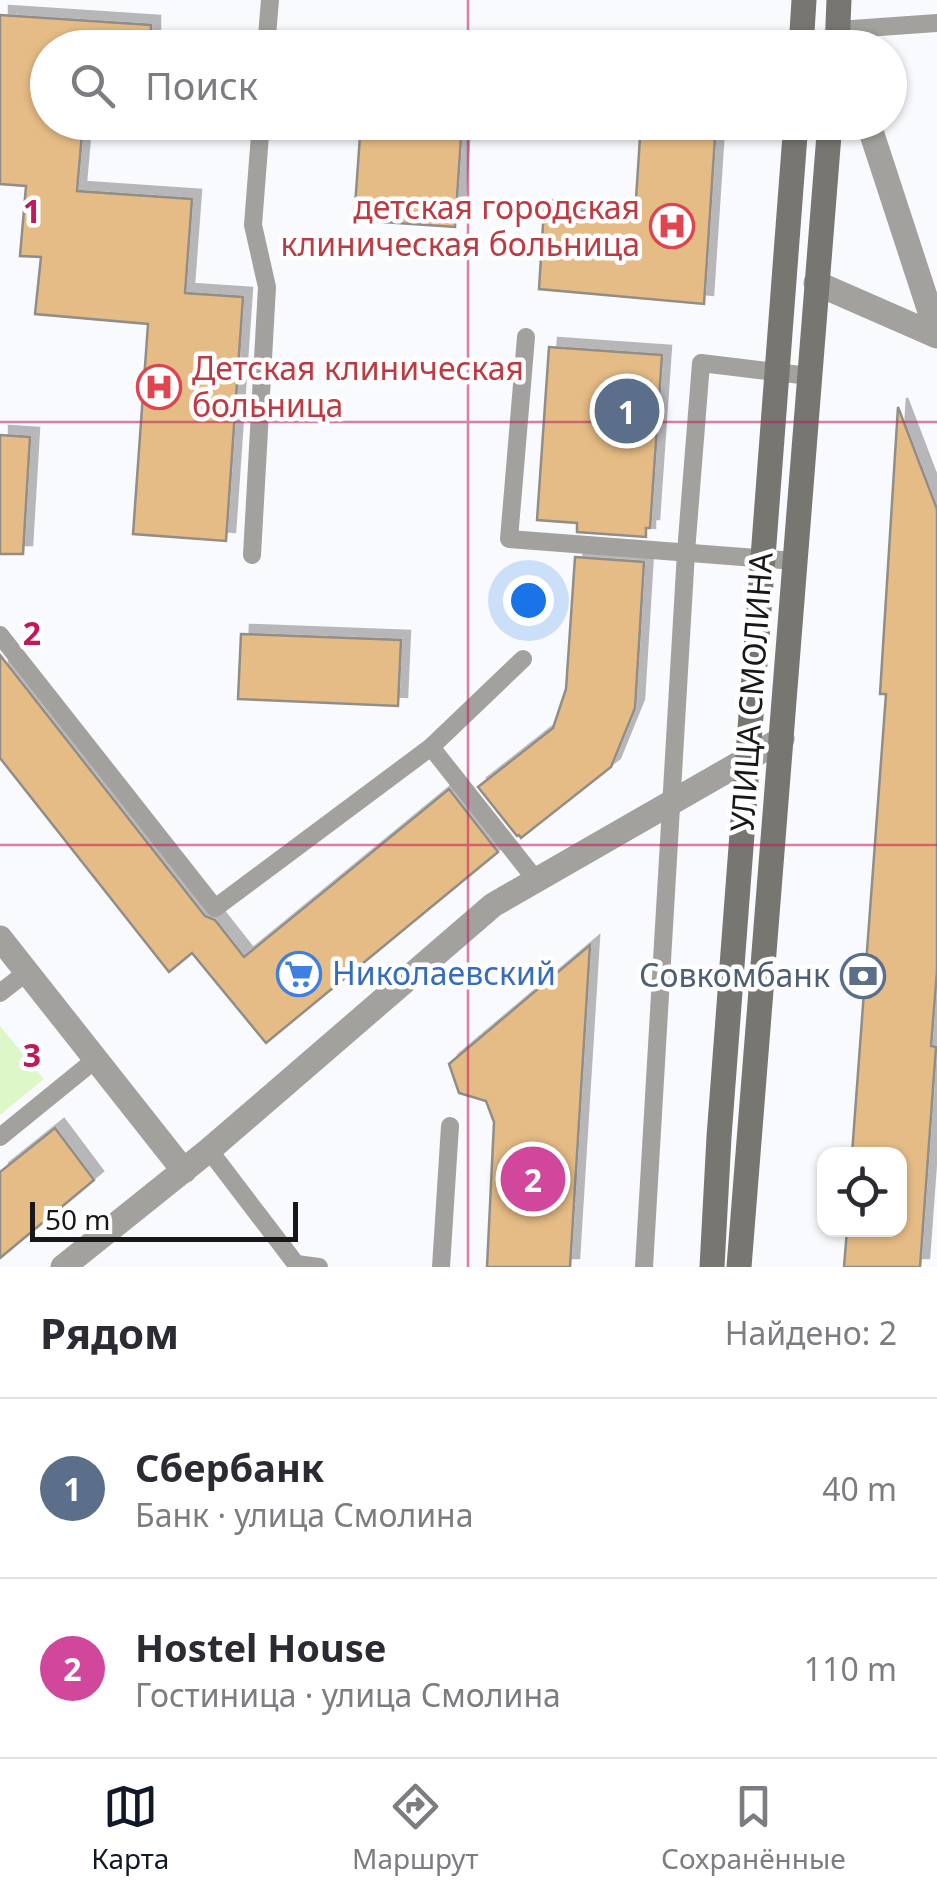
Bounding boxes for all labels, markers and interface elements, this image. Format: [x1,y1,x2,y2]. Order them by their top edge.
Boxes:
search box [30,30,907,140]
icon: search [65,58,120,113]
text: Поиск [145,59,258,111]
place label: детская городская клиническая больница [280,185,640,265]
text: 1 [23,189,41,232]
hospital icon: детская городская клиническая больница [649,203,695,249]
place label: Детская клиническая больница [192,346,524,426]
hospital icon: Детская клиническая больница [136,364,182,410]
pin: 1 [594,374,660,448]
street label: УЛИЦА СМОЛИНА [719,550,782,833]
your location [503,575,554,626]
text: 2 [23,611,41,654]
supermarket icon: Николаевский [276,951,322,997]
place label: Николаевский [332,951,556,994]
place label: Совкомбанк [639,953,830,996]
bank icon: Совкомбанк [840,953,886,999]
text: 3 [23,1033,41,1076]
pin: 2 [500,1142,566,1216]
map controls [817,1147,907,1237]
button: locate [817,1147,907,1237]
scale bar [30,1197,298,1242]
text: 50 m [45,1200,111,1238]
text: Рядом [40,1304,179,1361]
text: Найдено: 2 [725,1311,897,1354]
text: Сбербанк [135,1441,324,1493]
text: 1 [63,1467,82,1510]
text: 40 m [822,1467,897,1510]
text: Банк · улица Смолина [135,1493,474,1536]
text: Hostel House [135,1621,387,1673]
text: 2 [63,1647,82,1690]
text: 110 m [804,1647,897,1690]
text: Гостиница · улица Смолина [135,1673,561,1716]
tab: Карта [91,1779,169,1877]
tab: Маршрут [352,1779,479,1877]
tab: Сохранённые [661,1779,846,1877]

